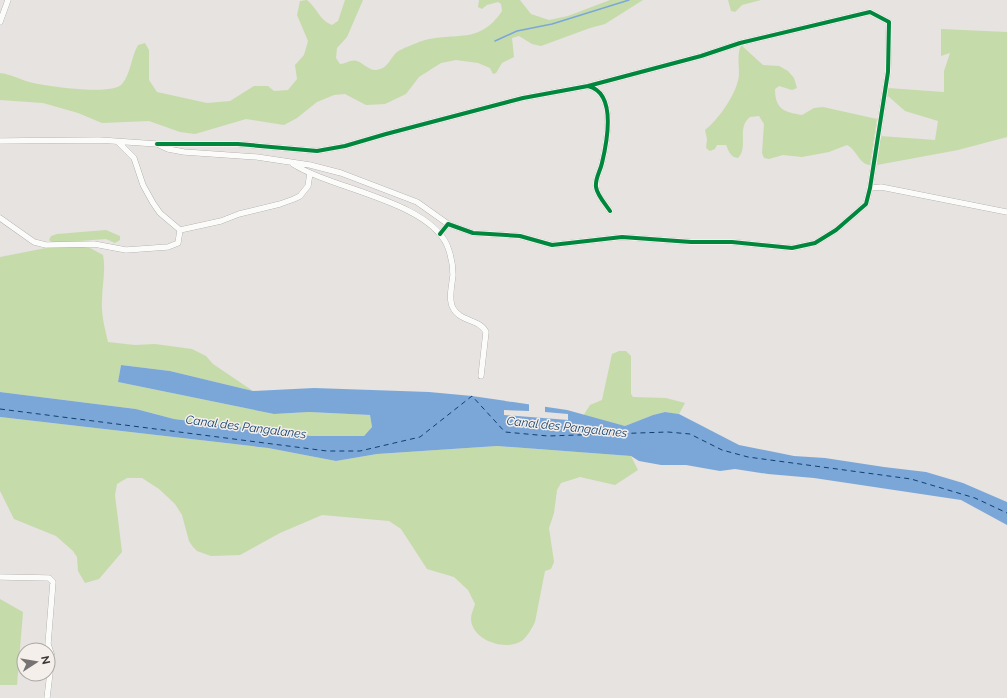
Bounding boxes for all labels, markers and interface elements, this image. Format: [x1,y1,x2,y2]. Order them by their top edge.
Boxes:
water label: Canal des Pangalanes [185,413,307,441]
water label: Canal des Pangalanes [506,414,628,440]
north arrow [16,642,56,682]
text: N [38,655,53,665]

